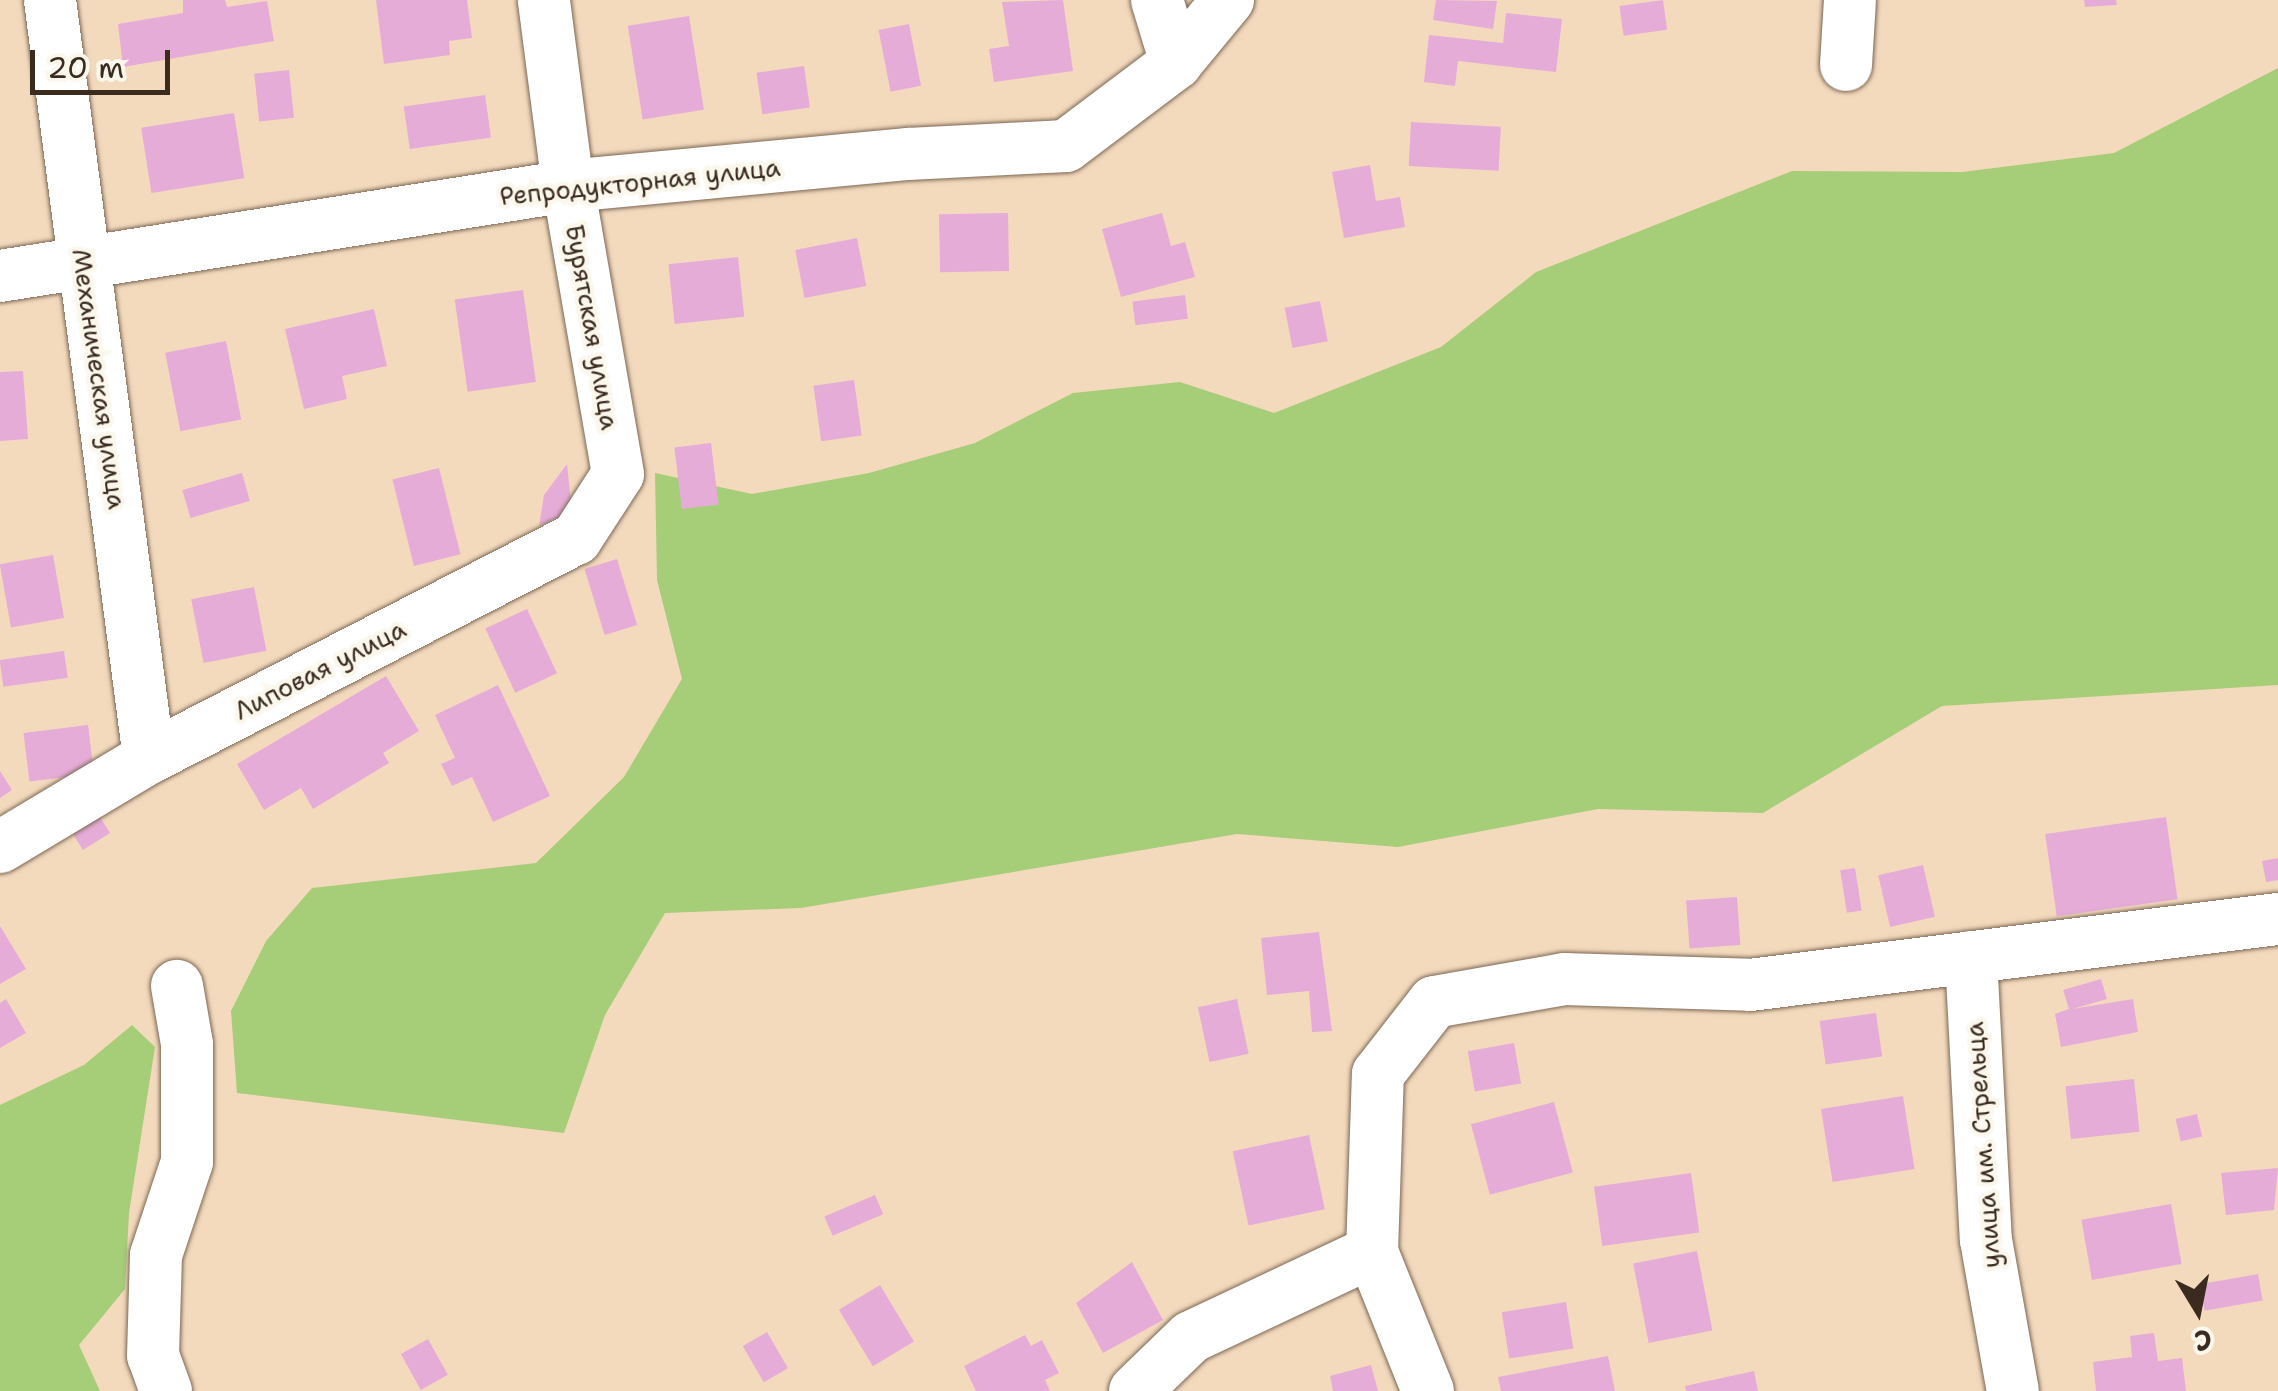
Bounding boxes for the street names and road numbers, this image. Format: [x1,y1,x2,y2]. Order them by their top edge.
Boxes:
street label: Репродукторная улица [498,152,782,212]
street label: Бурятская улица [559,222,625,432]
street label: Механическая улица [66,247,132,511]
street label: Липовая улица [229,614,411,726]
street label: улица им. Стрельца [1959,1021,2007,1269]

